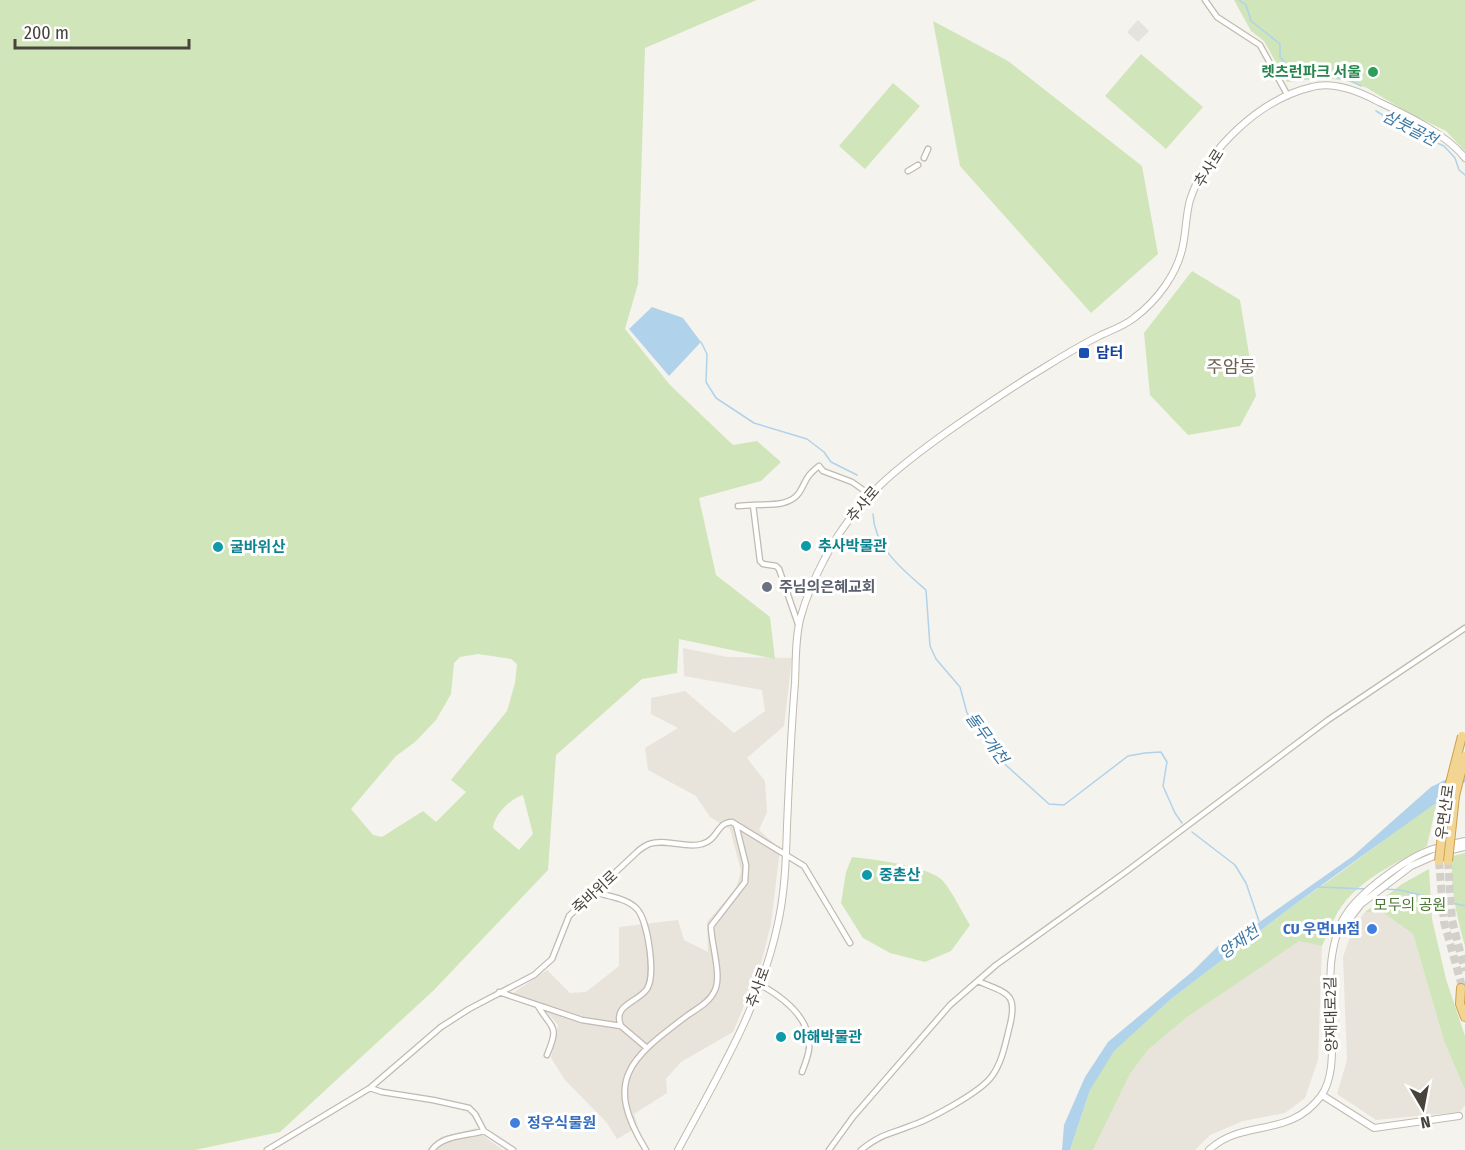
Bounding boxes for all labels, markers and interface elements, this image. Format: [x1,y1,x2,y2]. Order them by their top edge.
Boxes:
scale bar [15,12,189,50]
text: 200 m [24,22,69,44]
place label: 렛츠런파크 서울 [1261,63,1361,81]
marker: 렛츠런파크 서울 [1366,65,1380,79]
water label: 삼붓골천 [1379,106,1443,151]
street label: 추사로 [1190,146,1228,190]
place label: 담터 [1096,344,1124,362]
marker: 담터 [1077,346,1091,360]
district label: 주암동 [1206,356,1256,378]
street label: 추사로 [843,482,883,526]
place label: 추사박물관 [818,537,887,555]
place label: 굴바위산 [230,538,285,556]
marker: 추사박물관 [799,539,813,553]
marker: 굴바위산 [211,540,225,554]
place label: 주님의은혜교회 [779,578,876,596]
marker: 주님의은혜교회 [760,580,774,594]
water label: 돌무개천 [962,709,1013,769]
street label: 우면산로 [1432,783,1458,841]
place label: 중촌산 [879,866,921,884]
street label: 죽바위로 [569,867,621,917]
marker: 중촌산 [860,868,874,882]
park label: 모두의 공원 [1374,896,1446,914]
water label: 양재천 [1216,920,1264,963]
place label: CU 우면LH점 [1283,920,1360,938]
marker: CU 우면LH점 [1365,922,1379,936]
street label: 추사로 [742,964,774,1010]
street label: 양재대로2길 [1321,976,1341,1052]
place label: 아해박물관 [793,1028,862,1046]
marker: 아해박물관 [774,1030,788,1044]
north arrow [1393,1078,1453,1138]
text: N [1419,1112,1432,1132]
place label: 정우식물원 [527,1114,596,1132]
marker: 정우식물원 [508,1116,522,1130]

